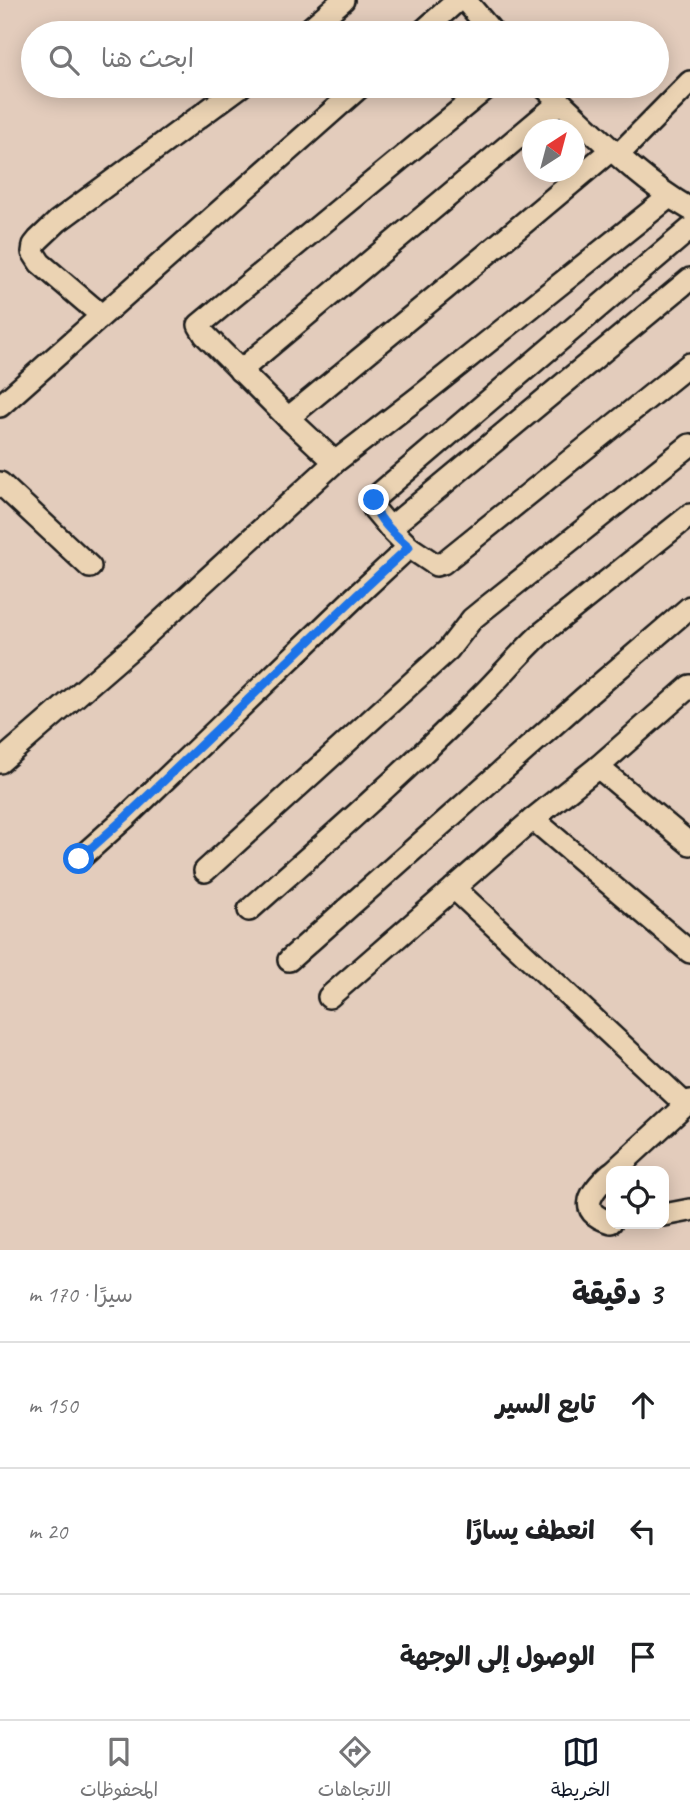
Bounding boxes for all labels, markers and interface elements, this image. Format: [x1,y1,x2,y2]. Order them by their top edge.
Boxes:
search box [21,21,669,98]
icon: search [45,41,83,79]
text: ابحث هنا [101,42,194,75]
north arrow [522,119,585,182]
route end [358,484,389,515]
route start [63,843,94,874]
map controls [606,1166,669,1229]
button: locate [606,1166,669,1229]
text: 3 دقيقة [572,1275,662,1313]
text: سيرًا · 170 m [28,1280,133,1309]
icon: ahead [624,1386,662,1424]
text: تابع السير [496,1388,595,1421]
text: 150 m [28,1391,78,1420]
icon: left [624,1512,662,1550]
text: انعطف يسارًا [466,1514,595,1547]
text: 20 m [28,1517,67,1546]
icon: arrive [624,1638,662,1676]
text: الوصول إلى الوجهة [400,1640,595,1673]
tab: المحفوظات [80,1733,158,1806]
tab: الاتجاهات [318,1733,391,1806]
tab: الخريطة [551,1733,610,1806]

